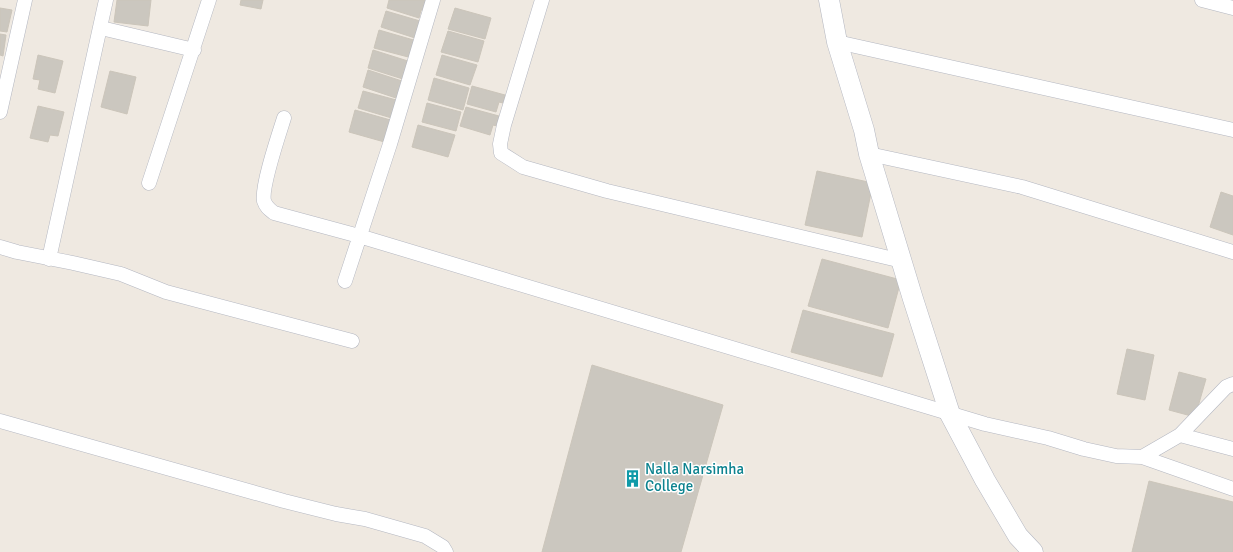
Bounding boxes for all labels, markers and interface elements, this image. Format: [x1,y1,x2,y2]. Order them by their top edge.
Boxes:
place label: Nalla Narsimha College [645,460,744,495]
building icon: Nalla Narsimha College [622,468,642,488]

